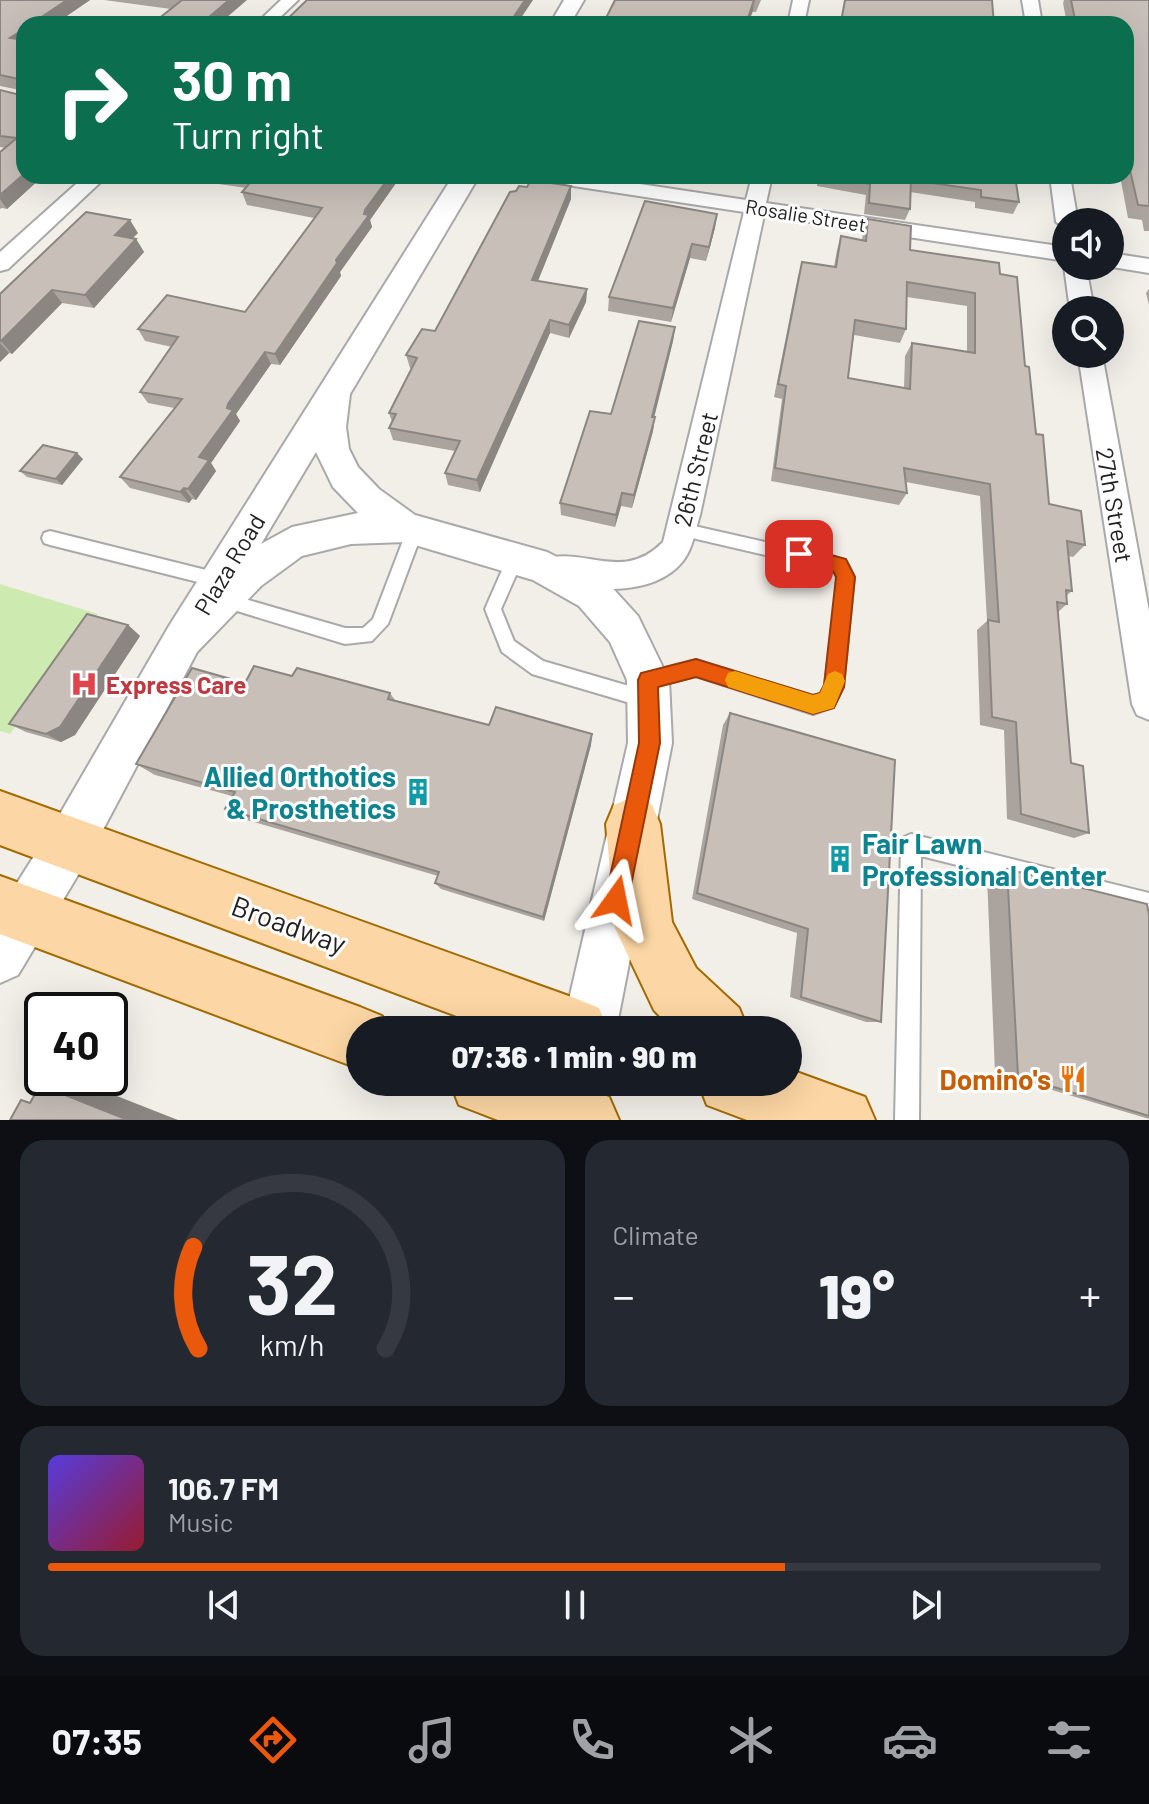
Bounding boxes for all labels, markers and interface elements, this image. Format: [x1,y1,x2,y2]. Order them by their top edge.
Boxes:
text: 30 m [172,45,292,112]
icon: right [40,48,144,152]
text: Turn right [172,113,324,156]
street label: Rosalie Street [744,194,868,236]
map controls [1052,208,1124,368]
button: sound [1052,208,1124,280]
button: search [1052,296,1124,368]
street label: 26th Street [667,409,723,529]
street label: 27th Street [1091,445,1139,565]
street label: Plaza Road [188,508,270,620]
pin [765,520,833,588]
icon: arrive [777,532,821,576]
hospital icon: Express Care [69,669,99,699]
place label: Express Care [106,670,246,699]
place label: Allied Orthotics & Prosthetics [203,759,396,825]
building icon: Allied Orthotics & Prosthetics [403,777,433,807]
place label: Fair Lawn Professional Center [862,826,1107,892]
building icon: Fair Lawn Professional Center [825,844,855,874]
position arrow [574,858,658,942]
street label: Broadway [227,888,351,960]
speed limit sign: 40 [24,992,128,1096]
text: 07:36 · 1 min · 90 m [451,1038,697,1074]
place label: Domino's [939,1062,1051,1096]
restaurant icon: Domino's [1058,1064,1088,1094]
text: Climate [613,1219,699,1250]
text: 32 [246,1232,338,1332]
text: 19° [819,1259,895,1331]
text: − [613,1268,635,1321]
text: + [1079,1268,1101,1321]
text: km/h [260,1327,325,1362]
text: 106.7 FM [168,1470,279,1506]
text: Music [168,1506,233,1537]
icon: previous [202,1583,246,1627]
icon: pause [553,1583,597,1627]
icon: next [904,1583,948,1627]
icon: directions [245,1712,301,1768]
icon: music [404,1712,460,1768]
icon: phone [564,1712,620,1768]
icon: climate [723,1712,779,1768]
icon: car [882,1712,938,1768]
icon: filters [1041,1712,1097,1768]
text: 07:35 [52,1719,142,1762]

